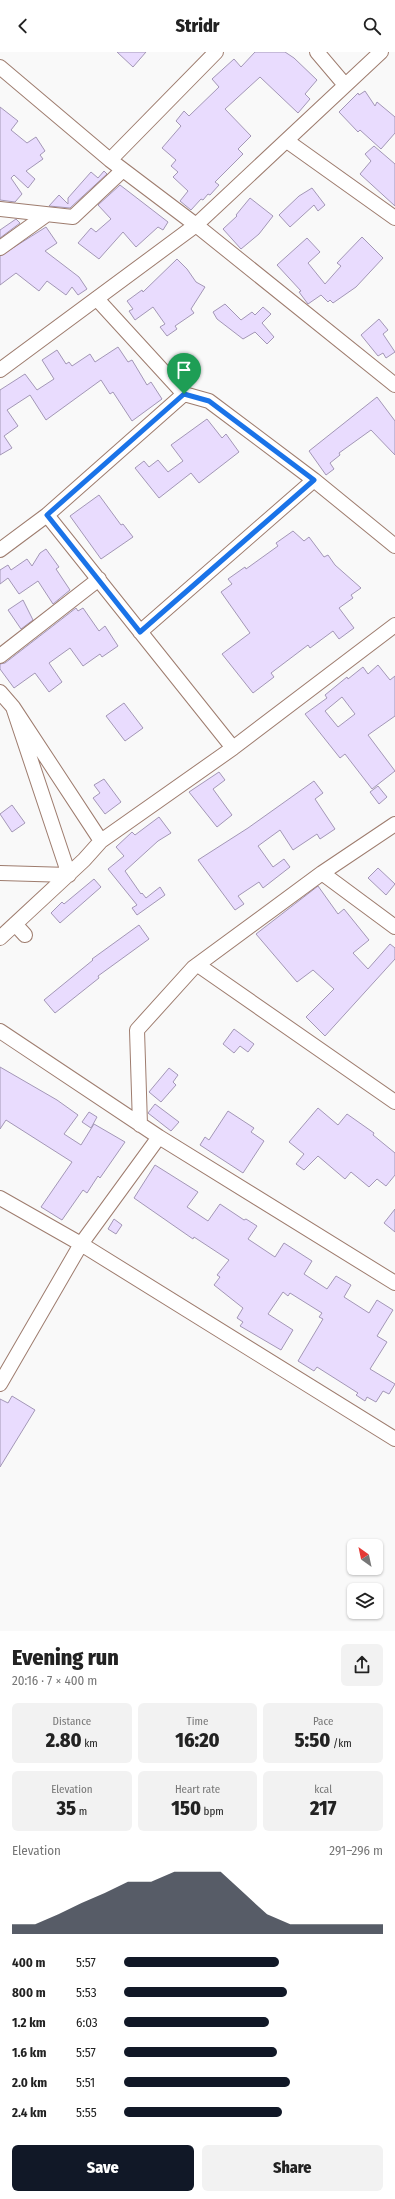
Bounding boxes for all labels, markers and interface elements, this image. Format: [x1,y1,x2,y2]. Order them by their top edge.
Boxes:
icon: back [12,15,34,37]
text: Stridr [176,15,219,37]
icon: search [361,15,383,37]
pin [167,353,201,394]
icon: arrive [173,359,195,381]
north arrow [347,1539,383,1575]
map controls [347,1539,383,1619]
button: layers [347,1583,383,1619]
text: Evening run [12,1644,119,1671]
button: share [341,1644,383,1686]
text: 20:16 · 7 × 400 m [12,1673,97,1688]
text: Distance [53,1715,91,1728]
text: Time [187,1715,208,1728]
text: Pace [313,1715,333,1728]
text: 2.80 [46,1728,82,1752]
text: 16:20 [175,1728,220,1752]
text: 5:50 [295,1728,330,1752]
text: km [82,1737,98,1750]
text: /km [330,1737,352,1750]
text: Elevation [51,1783,93,1796]
text: Heart rate [175,1783,220,1796]
text: kcal [314,1783,332,1796]
text: 35 [56,1796,76,1820]
text: 150 [171,1796,201,1820]
text: 217 [310,1796,336,1820]
text: m [76,1805,87,1818]
text: bpm [201,1805,224,1818]
text: Elevation [12,1843,61,1858]
text: 291–296 m [329,1843,383,1858]
text: 400 m [12,1955,46,1970]
text: 5:57 [76,1955,96,1970]
text: 800 m [12,1985,46,2000]
text: 5:53 [76,1985,97,2000]
text: 1.2 km [12,2015,46,2030]
text: 6:03 [76,2015,98,2030]
text: 1.6 km [12,2045,46,2060]
text: 5:57 [76,2045,96,2060]
text: 2.0 km [12,2075,47,2090]
text: 5:51 [76,2075,95,2090]
text: 2.4 km [12,2105,47,2120]
text: 5:55 [76,2105,97,2120]
button: Save [12,2145,194,2191]
button: Share [202,2145,383,2191]

